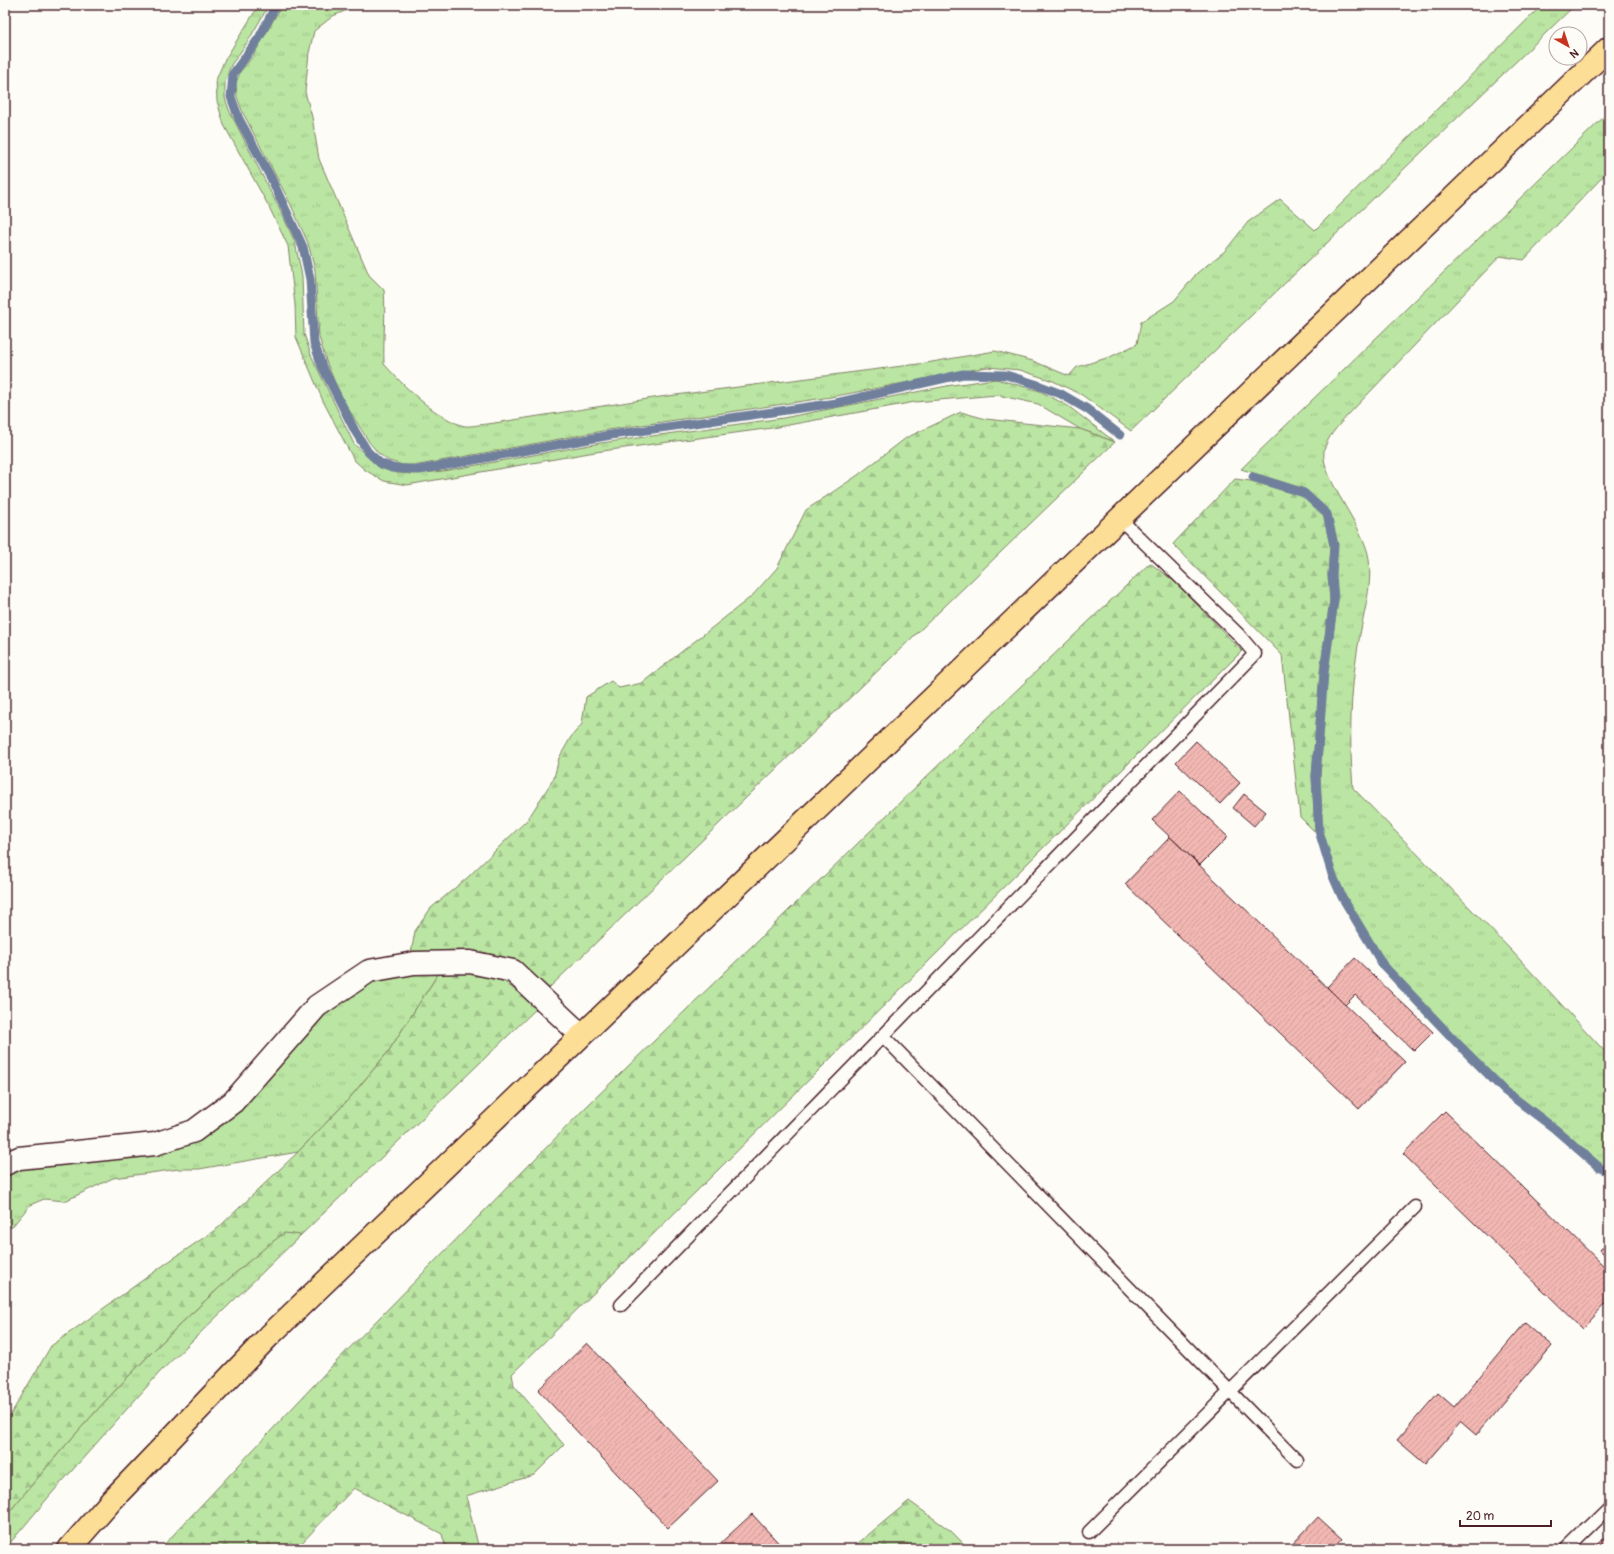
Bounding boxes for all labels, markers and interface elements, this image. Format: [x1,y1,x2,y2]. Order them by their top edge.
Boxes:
north arrow [1548,26,1588,66]
text: N [1567,46,1581,61]
scale bar [1460,1502,1551,1528]
text: 20 m [1466,1509,1495,1524]

